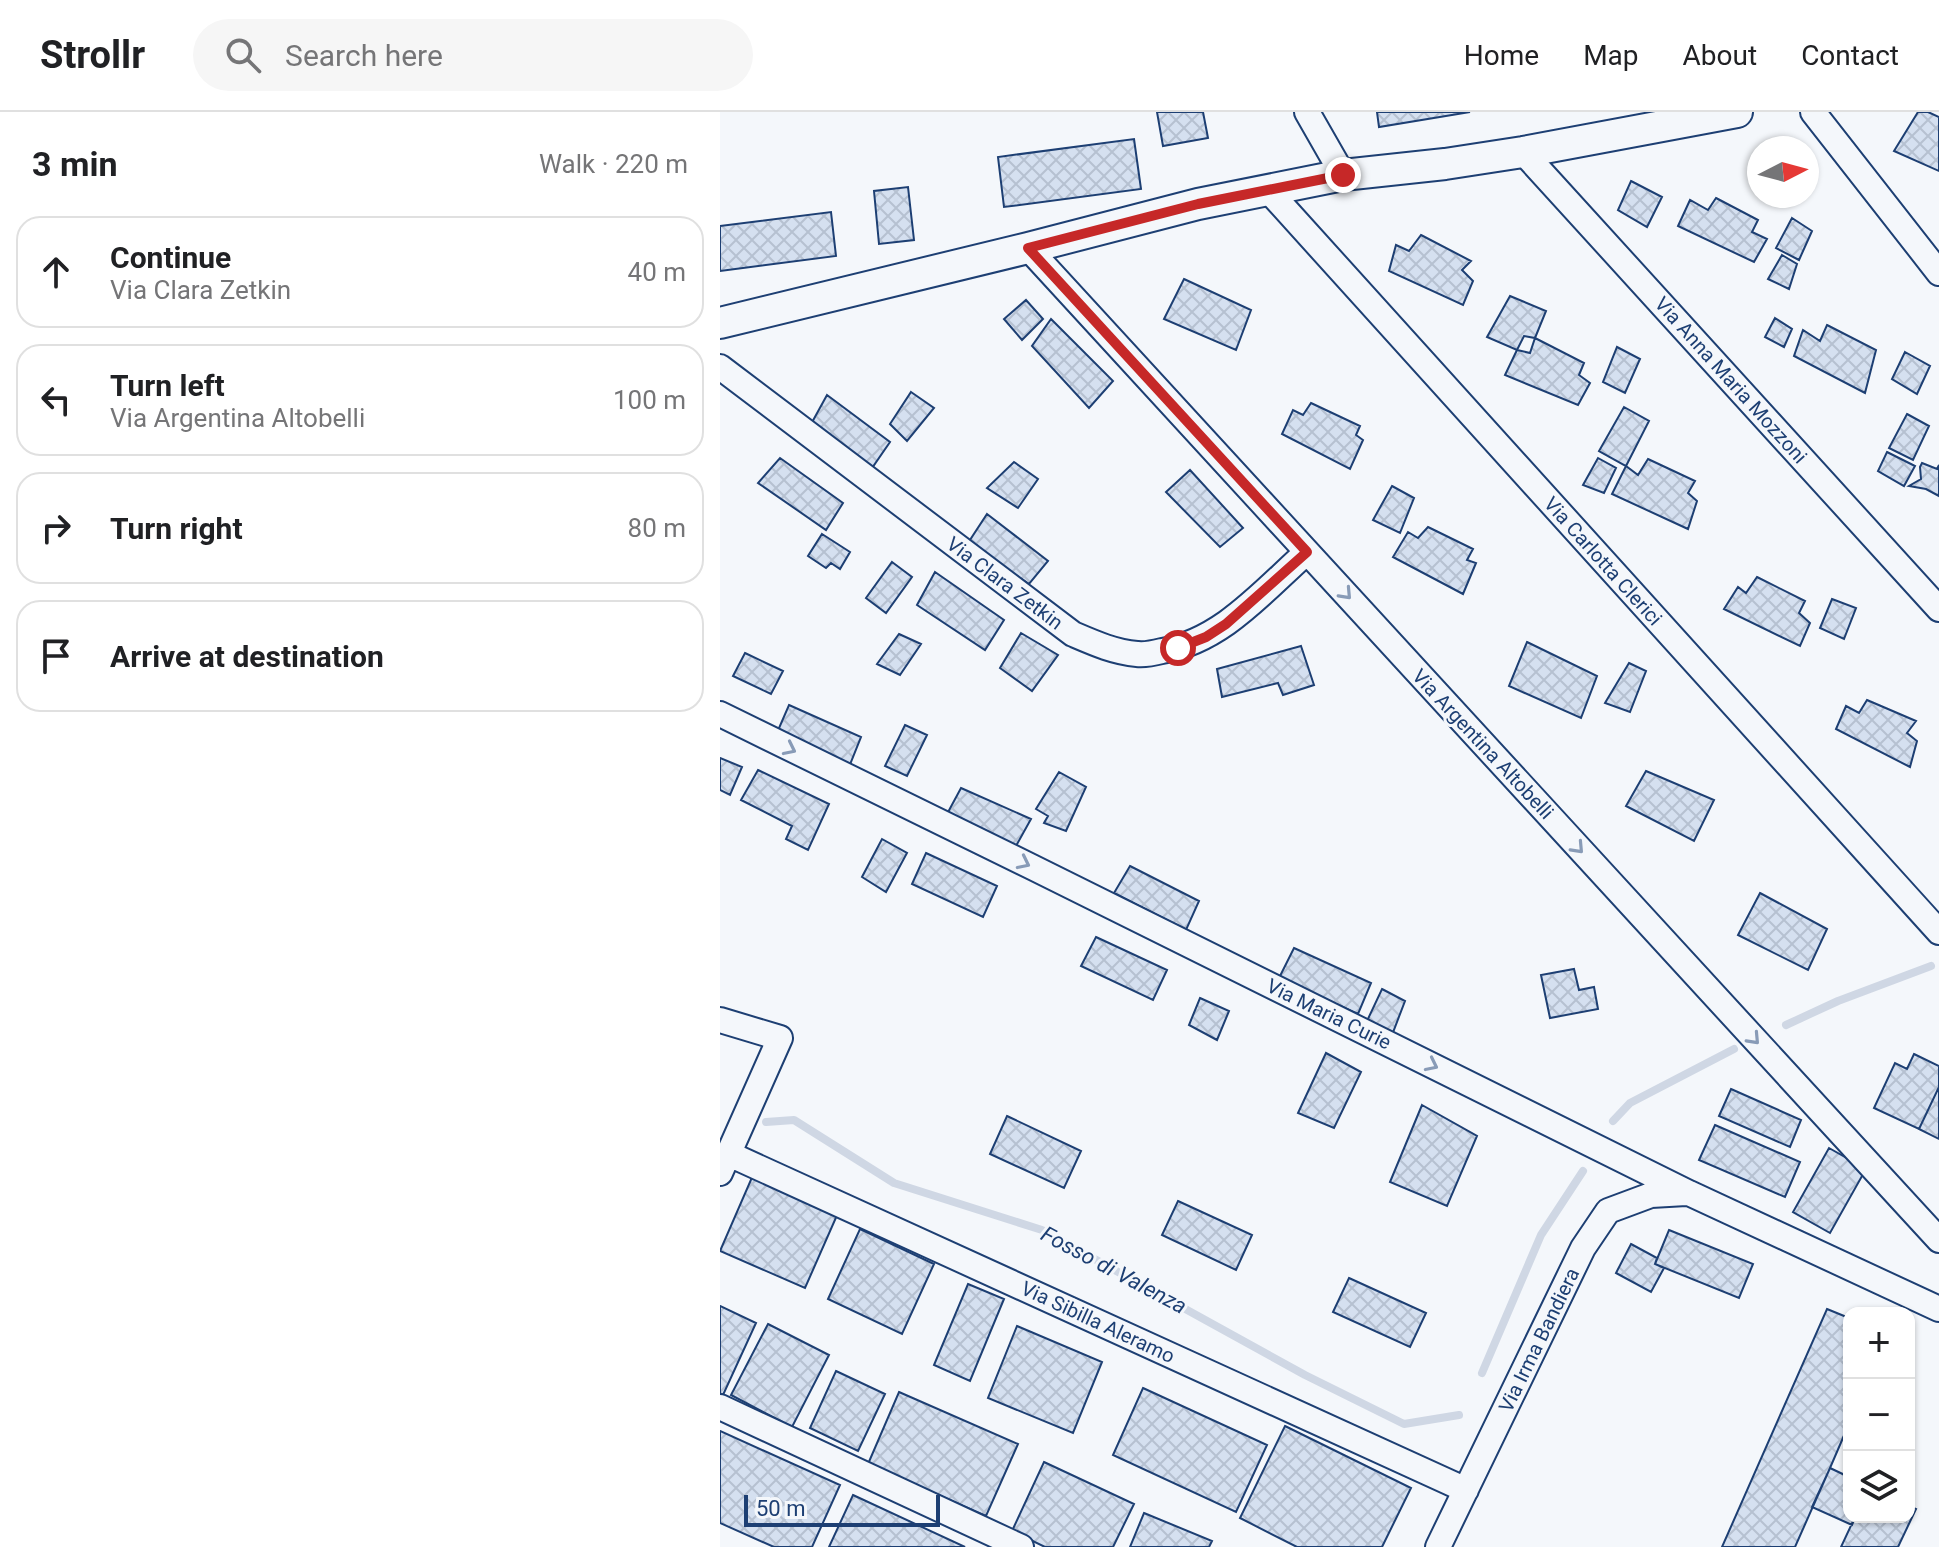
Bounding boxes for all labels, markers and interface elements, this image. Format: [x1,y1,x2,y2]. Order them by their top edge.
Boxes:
search box [193,19,753,91]
text: Strollr [40,33,145,77]
icon: search [221,33,265,77]
text: Search here [285,38,443,73]
text: Home [1464,39,1539,72]
text: Map [1583,39,1639,72]
text: About [1683,39,1757,72]
text: Contact [1801,39,1899,72]
north arrow [1747,136,1819,208]
text: 3 min [32,144,117,184]
text: Walk · 220 m [539,149,688,179]
route end [1325,157,1361,193]
text: Continue [110,240,231,275]
icon: ahead [34,250,78,294]
text: 40 m [628,257,686,287]
text: Via Clara Zetkin [110,275,291,305]
street label: Via Anna Maria Mozzoni [1650,292,1812,468]
text: Turn left [110,368,225,403]
icon: left [34,378,78,422]
text: 100 m [613,385,686,415]
text: Via Argentina Altobelli [110,403,365,433]
street label: Via Carlotta Clerici [1539,492,1667,630]
icon: right [34,506,78,550]
text: Turn right [110,511,243,546]
text: 80 m [628,513,686,543]
street label: Via Clara Zetkin [942,531,1068,635]
one-way arrow [1336,585,1351,599]
route start [1160,630,1196,666]
icon: arrive [34,634,78,678]
text: Arrive at destination [110,639,384,674]
street label: Via Argentina Altobelli [1407,664,1559,824]
one-way arrow [782,739,797,755]
one-way arrow [1569,838,1583,853]
one-way arrow [1015,853,1030,868]
street label: Via Maria Curie [1263,974,1395,1054]
one-way arrow [1745,1030,1760,1044]
one-way arrow [1424,1055,1439,1071]
water label: Fosso di Valenza [1037,1221,1191,1319]
street label: Via Irma Bandiera [1494,1264,1584,1416]
street label: Via Sibilla Aleramo [1017,1276,1179,1368]
map controls [1843,1307,1915,1523]
button: + [1843,1307,1915,1379]
button: − [1843,1379,1915,1451]
button: layers [1843,1451,1915,1523]
scale bar [744,1491,940,1527]
text: 50 m [756,1496,805,1521]

